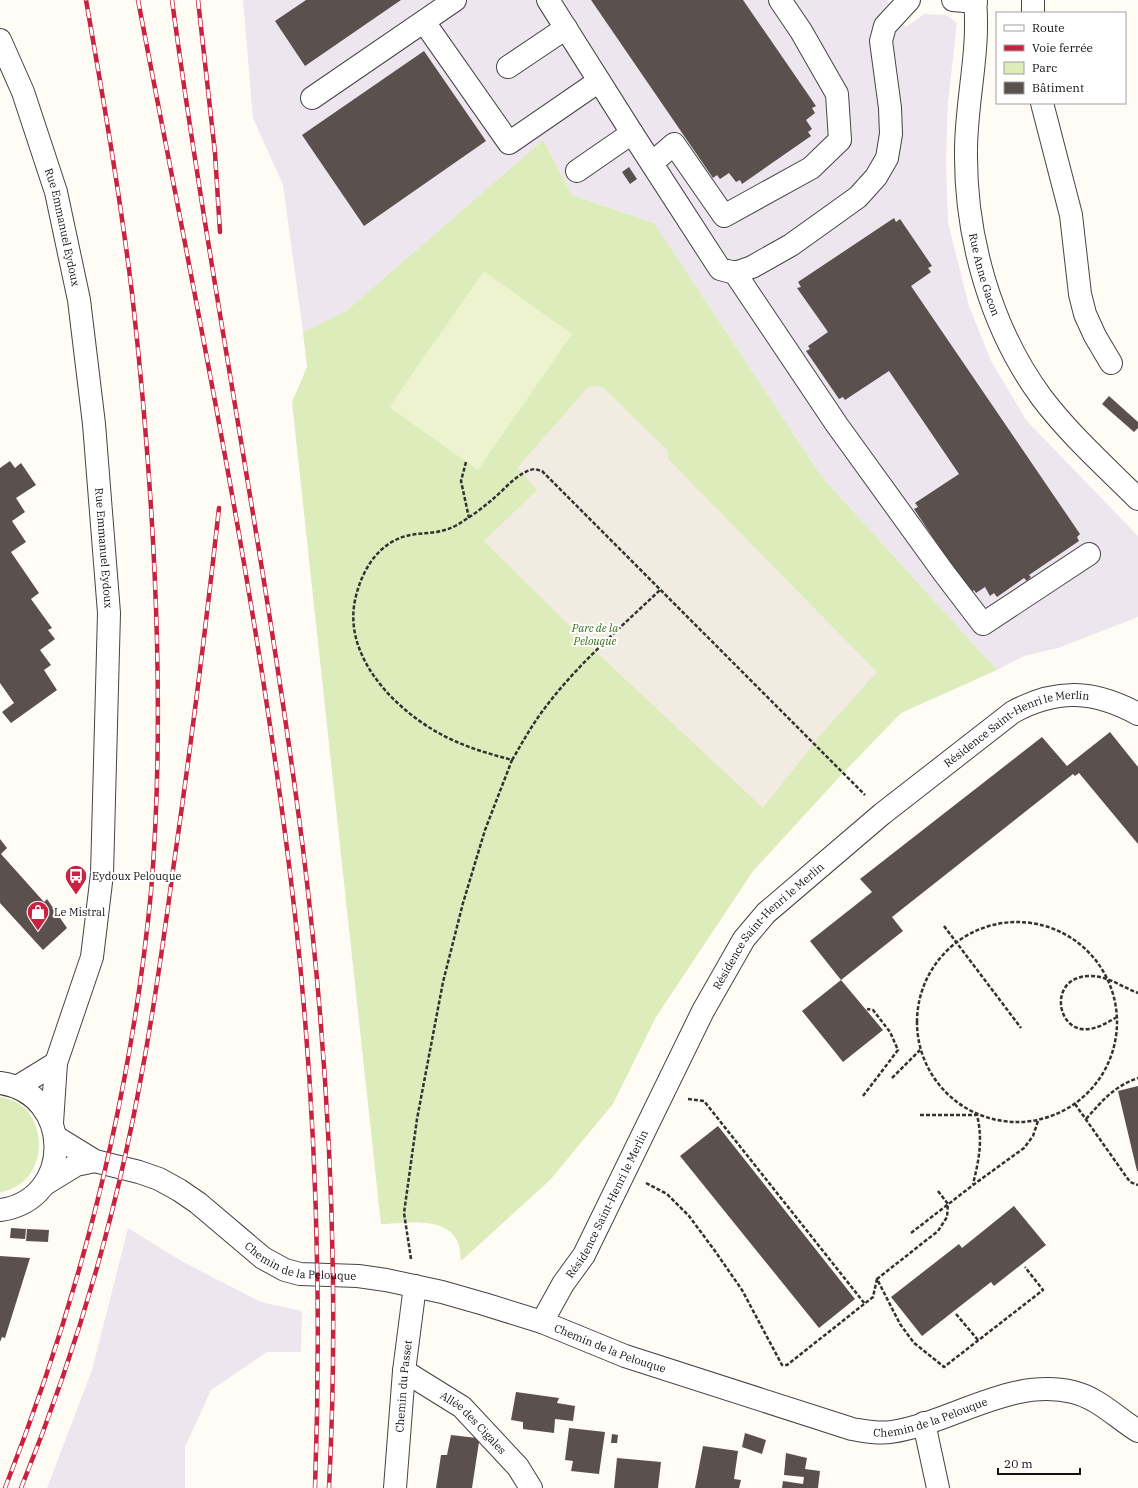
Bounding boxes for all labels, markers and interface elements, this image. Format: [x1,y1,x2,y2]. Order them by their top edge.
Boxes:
legend [996,12,1126,104]
text: Route [1032,20,1065,35]
text: Voie ferrée [1032,40,1093,55]
text: Parc [1032,60,1057,75]
text: Bâtiment [1032,80,1084,95]
street label: Rue Emmanuel Eydoux [42,166,83,288]
street label: Rue Anne Gacon [966,232,1003,318]
street label: Rue Emmanuel Eydoux [92,487,116,609]
park label: Parc de la Pelouque [571,621,618,648]
street label: Résidence Saint-Henri le Merlin [941,688,1090,770]
street label: Résidence Saint-Henri le Merlin [710,860,827,992]
bus stop icon: Eydoux Pelouque [63,863,89,896]
place label: Eydoux Pelouque [92,869,182,883]
shop icon: Le Mistral [25,899,51,932]
place label: Le Mistral [54,905,105,919]
street label: Résidence Saint-Henri le Merlin [563,1128,651,1281]
street label: Chemin de la Pelouque [242,1239,357,1283]
street label: Chemin de la Pelouque [552,1321,668,1376]
street label: Chemin du Passet [392,1339,415,1433]
street label: Allée des Cigales [438,1388,509,1457]
street label: Chemin de la Pelouque [873,1394,989,1440]
scale bar [998,1450,1080,1476]
text: 20 m [1004,1456,1033,1471]

